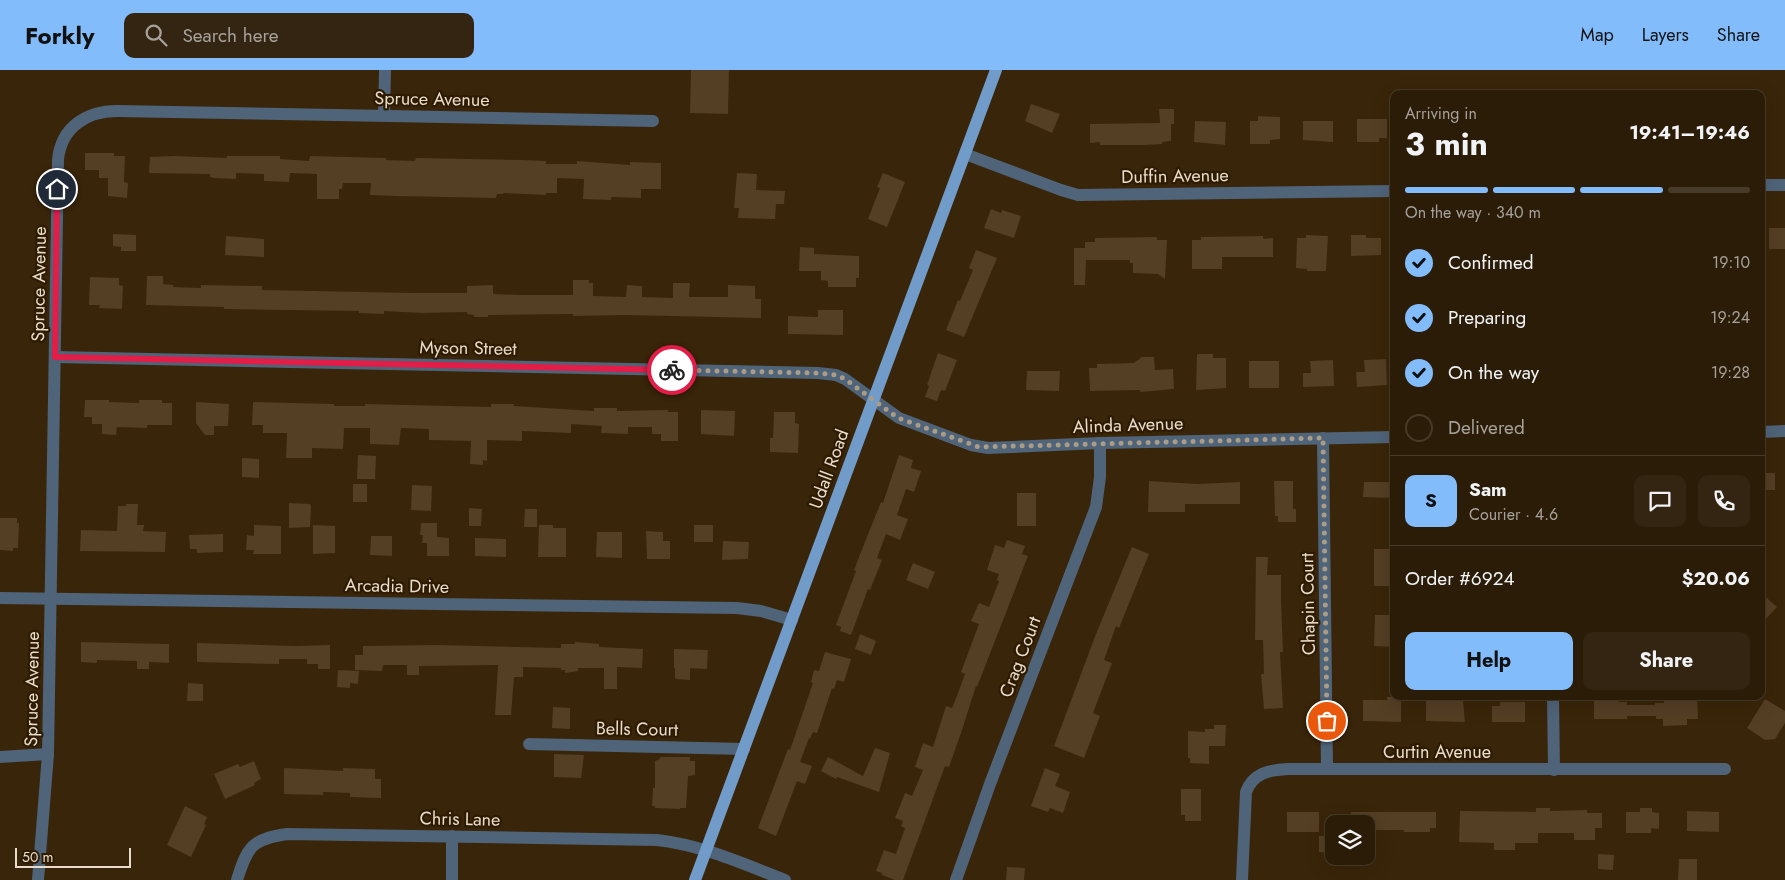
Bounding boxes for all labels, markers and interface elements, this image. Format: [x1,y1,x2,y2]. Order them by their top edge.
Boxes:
search box [124,13,474,58]
text: Forkly [25,18,94,53]
icon: search [142,21,170,49]
text: Search here [182,22,279,49]
text: Map [1580,22,1614,48]
text: Layers [1642,22,1689,48]
text: Share [1717,22,1760,48]
street label: Spruce Avenue [374,85,490,113]
text: Arriving in [1405,102,1477,125]
text: 19:41–19:46 [1629,119,1750,146]
text: 3 min [1405,121,1488,167]
street label: Duffin Avenue [1121,162,1229,190]
pin [36,168,78,210]
icon: home [43,175,71,203]
text: On the way · 340 m [1405,201,1541,224]
street label: Spruce Avenue [25,226,53,342]
icon: check [1405,249,1433,277]
text: Confirmed [1448,249,1534,276]
text: 19:10 [1712,251,1750,274]
icon: check [1405,304,1433,332]
text: Preparing [1448,304,1526,331]
text: 19:24 [1710,306,1750,329]
street label: Myson Street [419,334,518,362]
courier [647,345,697,395]
icon: bike [658,356,686,384]
icon: check [1405,359,1433,387]
text: On the way [1448,359,1539,386]
text: 19:28 [1711,361,1750,384]
street label: Alinda Avenue [1072,410,1184,440]
text: Delivered [1448,414,1525,441]
street label: Udall Road [803,426,855,512]
button: chat [1634,475,1686,527]
button: phone [1698,475,1750,527]
text: Sam [1469,476,1507,503]
text: S [1425,487,1437,514]
text: Courier · 4.6 [1469,503,1558,526]
street label: Chapin Court [1294,552,1322,655]
text: Order #6924 [1405,565,1515,592]
text: $20.06 [1682,565,1750,592]
street label: Arcadia Drive [345,572,449,600]
street label: Crag Court [993,612,1048,701]
street label: Spruce Avenue [18,631,46,747]
button: Help [1405,632,1573,690]
button: Share [1583,632,1750,690]
pin [1306,700,1348,742]
icon: bag [1313,707,1341,735]
street label: Bells Court [596,715,679,743]
street label: Curtin Avenue [1383,739,1491,765]
street label: Chris Lane [419,805,501,833]
map controls [1325,815,1375,865]
button: layers [1325,815,1375,865]
scale bar [15,845,131,868]
text: 50 m [22,847,53,867]

